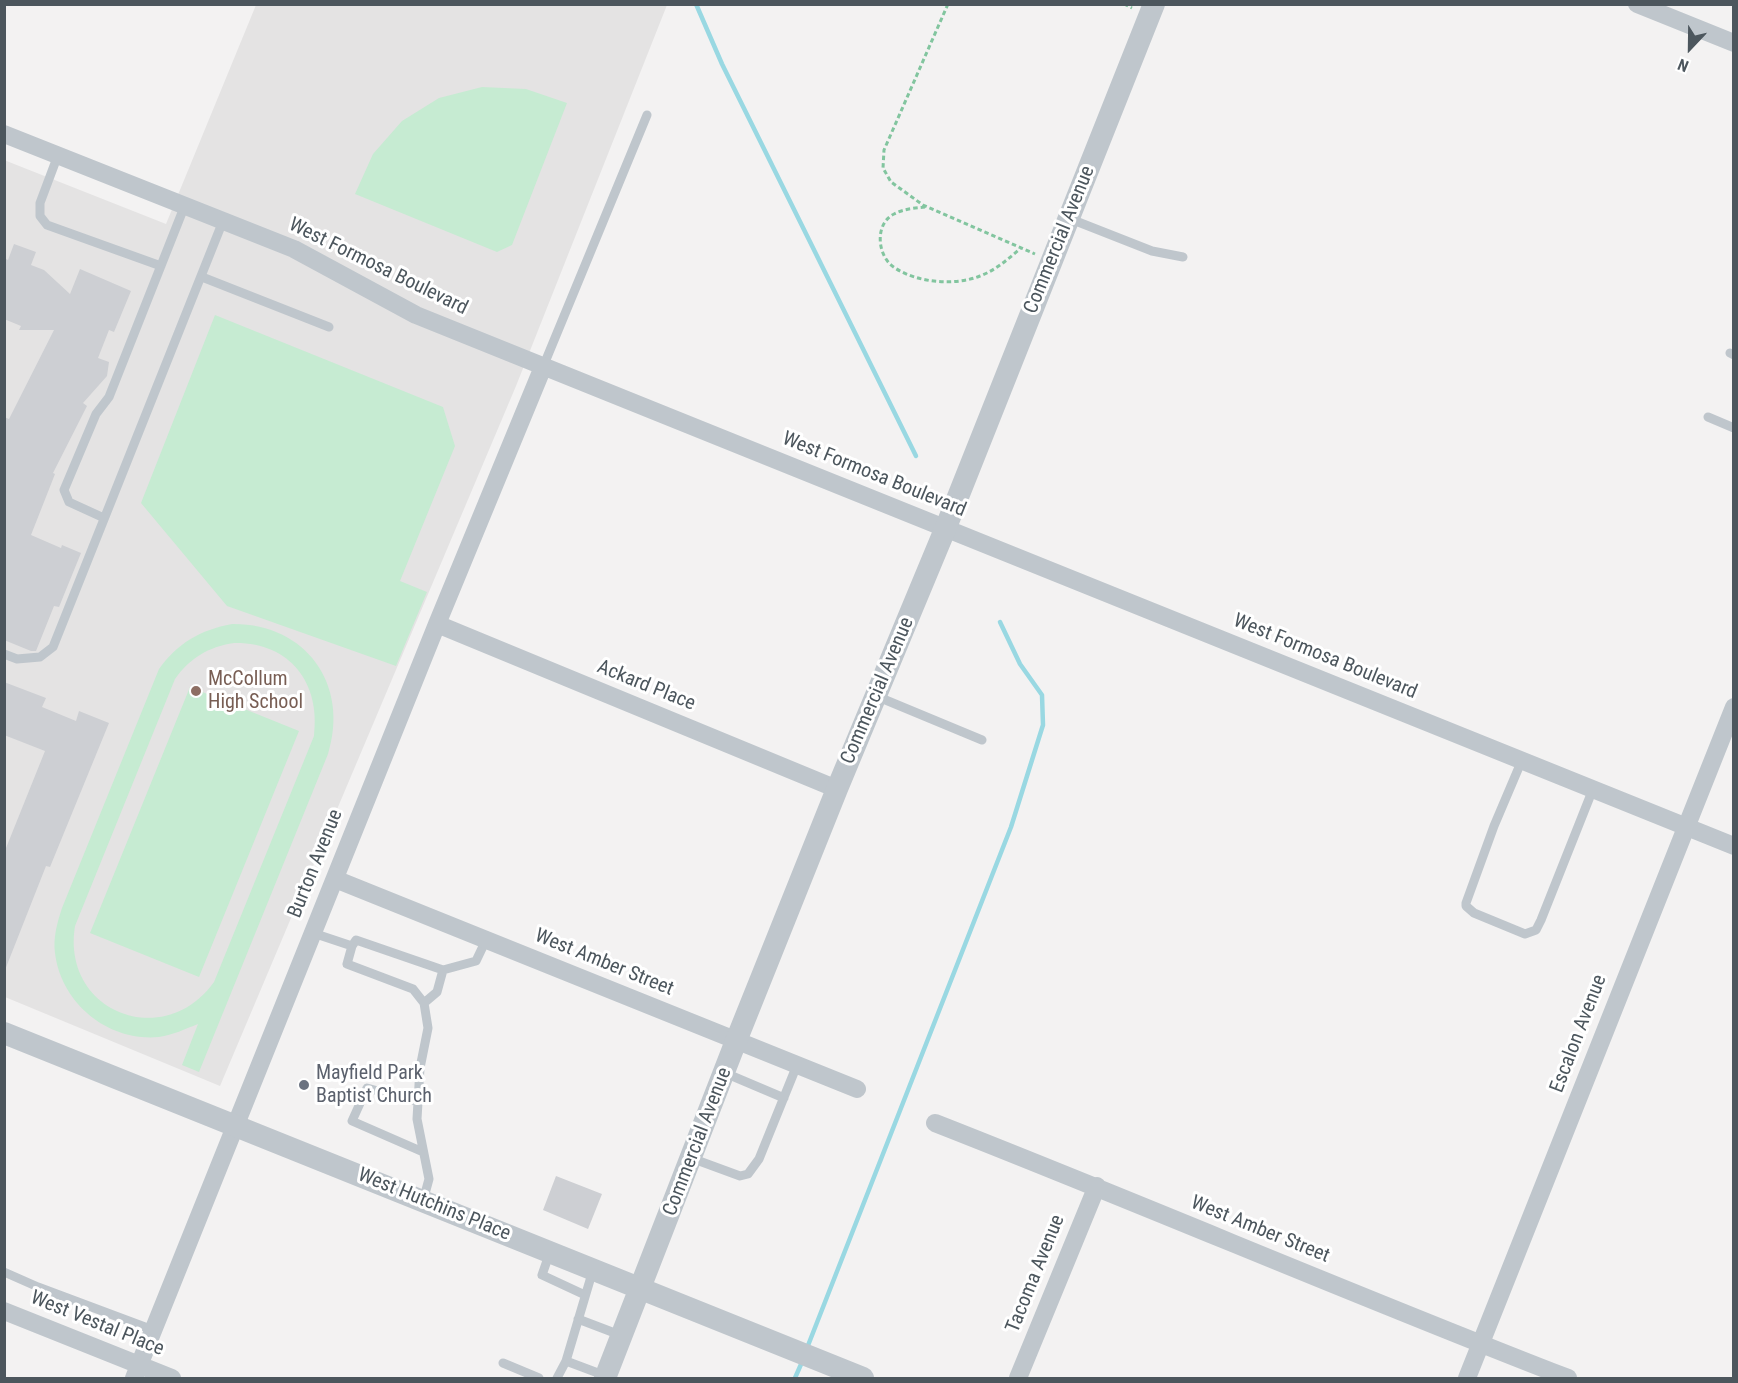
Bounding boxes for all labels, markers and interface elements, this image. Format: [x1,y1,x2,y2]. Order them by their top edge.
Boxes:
north arrow [1660,18,1720,78]
text: N [1675,55,1691,76]
street label: Commercial Avenue [1019,163,1101,317]
street label: West Formosa Boulevard [285,213,471,321]
street label: West Formosa Boulevard [779,427,969,523]
street label: West Formosa Boulevard [1230,609,1420,705]
street label: Commercial Avenue [836,614,920,768]
street label: Ackard Place [593,655,699,717]
place label: McCollum High School [208,668,303,715]
marker: McCollum High School [189,684,203,698]
street label: Burton Avenue [283,806,349,922]
street label: West Amber Street [531,924,677,1002]
street label: Escalon Avenue [1546,972,1612,1096]
place label: Mayfield Park Baptist Church [316,1062,432,1109]
street label: Commercial Avenue [659,1064,737,1220]
marker: Mayfield Park Baptist Church [297,1078,311,1092]
street label: West Hutchins Place [354,1163,514,1247]
street label: West Amber Street [1187,1191,1333,1269]
street label: Tacoma Avenue [1001,1212,1071,1336]
street label: West Vestal Place [27,1286,167,1362]

